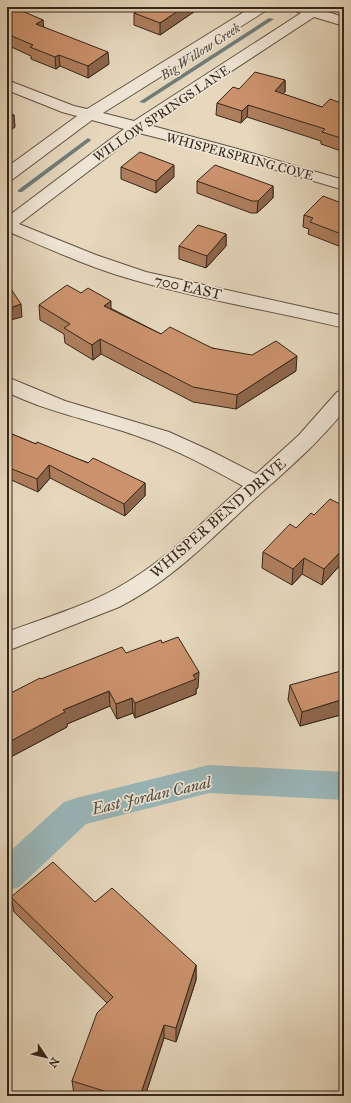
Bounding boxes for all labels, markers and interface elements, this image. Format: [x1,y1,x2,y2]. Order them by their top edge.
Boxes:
water label: Big Willow Creek [157,20,244,84]
street label: WILLOW SPRINGS LANE [90,62,233,166]
street label: WHISPERSPRING COVE [164,130,315,184]
street label: 700 EAST [153,271,223,303]
street label: WHISPER BEND DRIVE [147,454,290,582]
water label: East Jordan Canal [89,772,214,819]
north arrow [26,1037,66,1077]
text: N [45,1055,62,1071]

